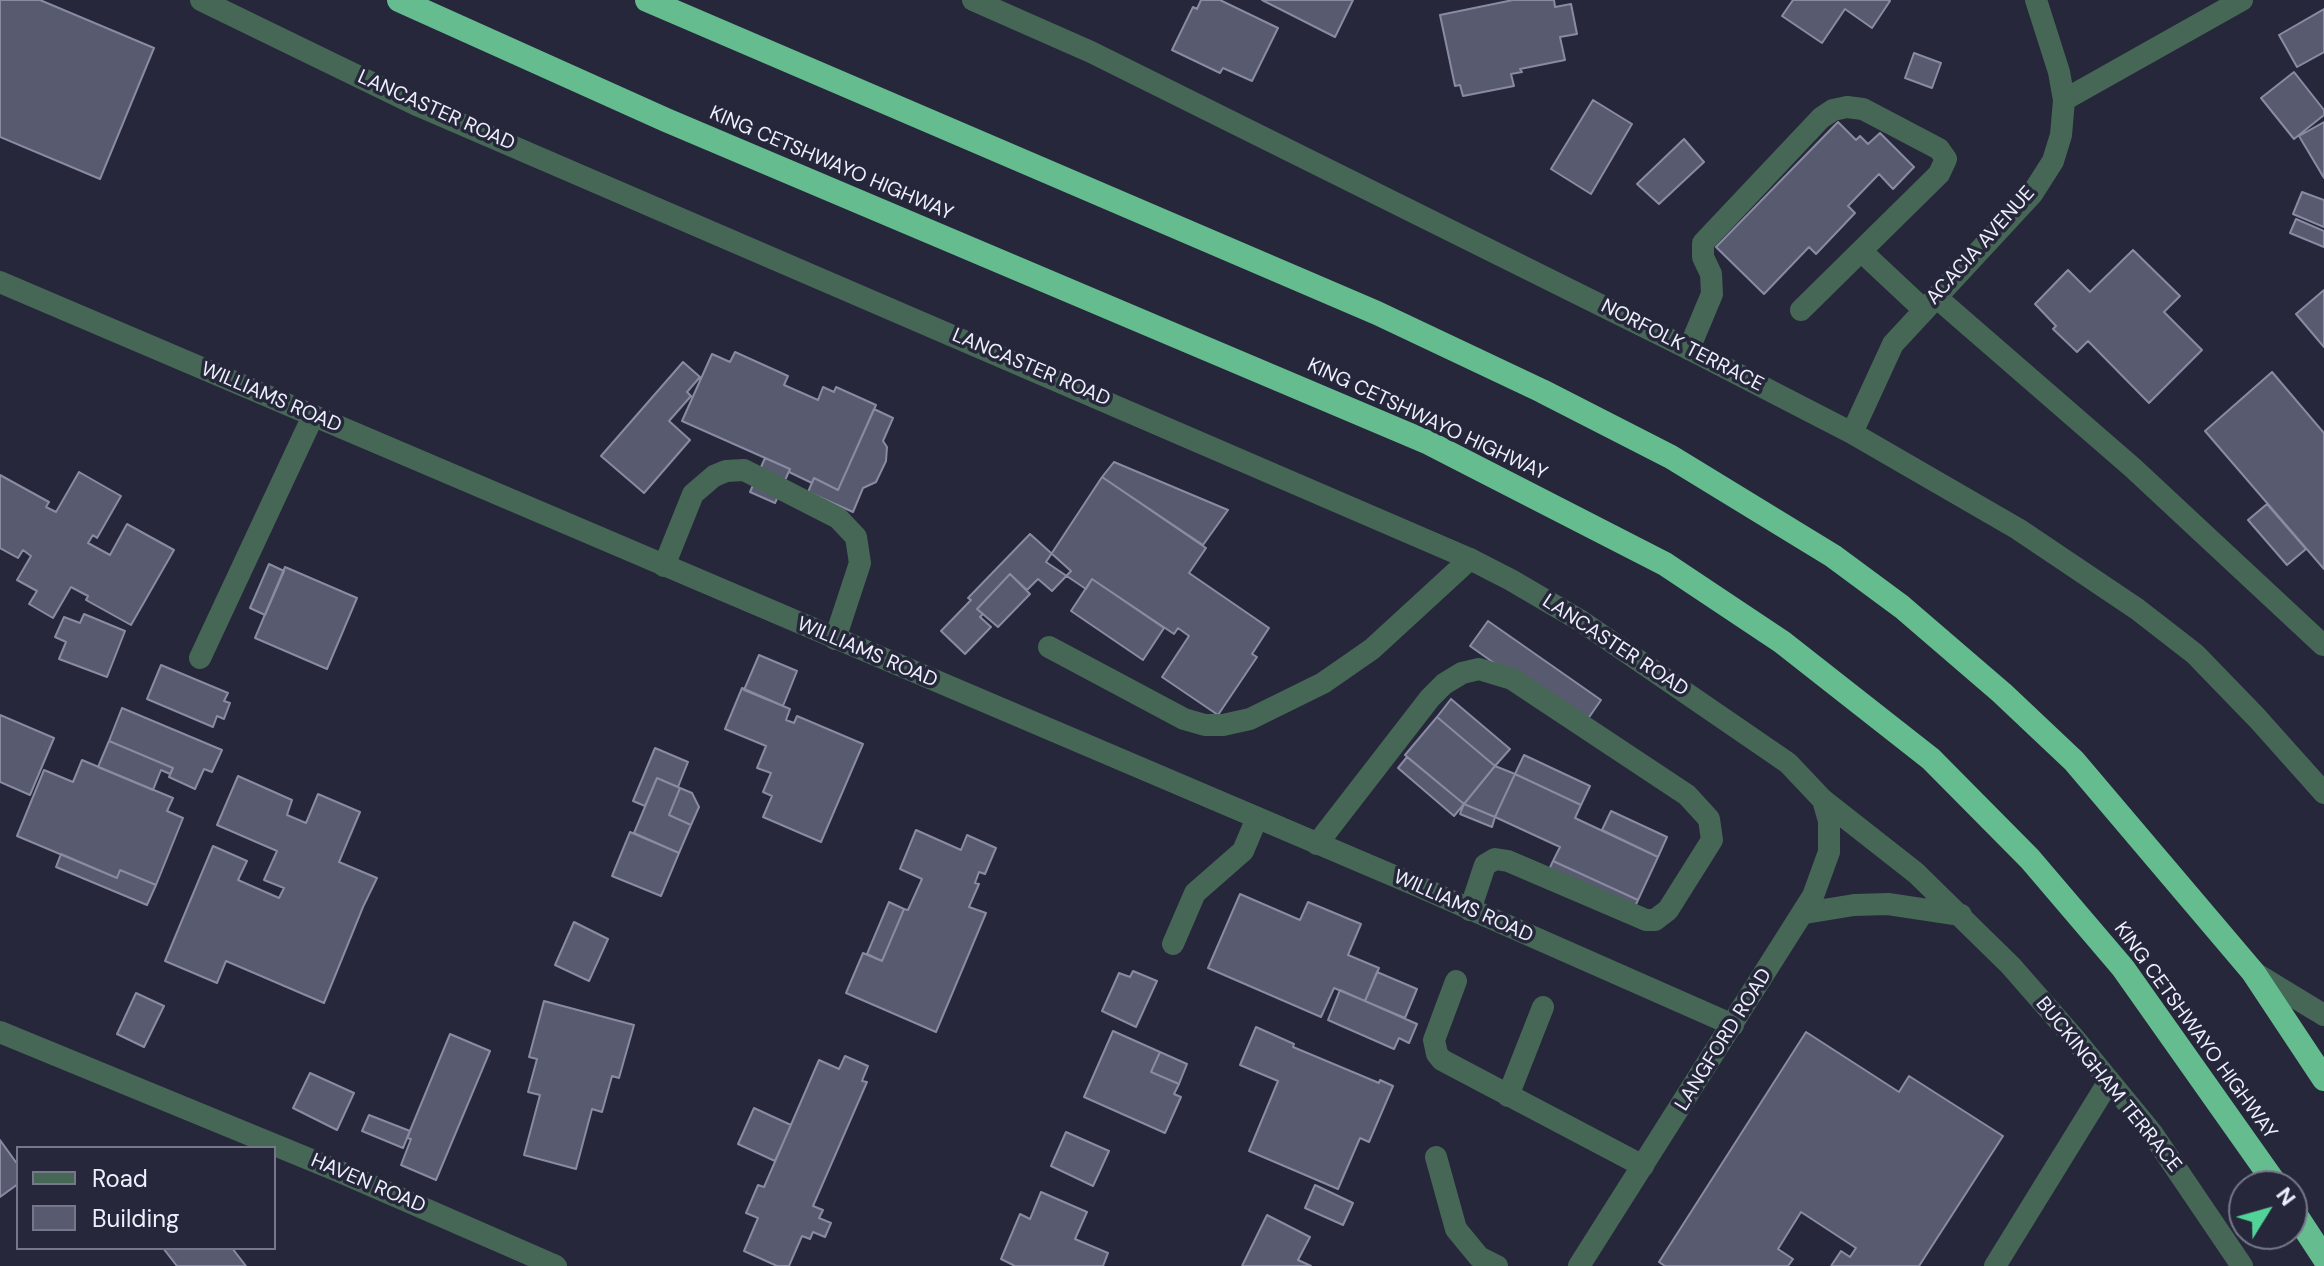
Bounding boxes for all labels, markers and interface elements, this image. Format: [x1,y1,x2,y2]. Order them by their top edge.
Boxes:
street label: LANCASTER ROAD [354,66,518,156]
street label: KING CETSHWAYO HIGHWAY [706,102,956,226]
street label: ACACIA AVENUE [1922,182,2040,310]
street label: NORFOLK TERRACE [1597,295,1767,397]
street label: LANCASTER ROAD [948,324,1114,412]
street label: KING CETSHWAYO HIGHWAY [1303,354,1551,486]
street label: WILLIAMS ROAD [197,358,345,438]
street label: LANCASTER ROAD [1537,590,1693,702]
street label: WILLIAMS ROAD [793,613,941,693]
street label: WILLIAMS ROAD [1390,865,1536,949]
street label: KING CETSHWAYO HIGHWAY [2108,918,2282,1144]
street label: LANGFORD ROAD [1671,964,1777,1116]
street label: BUCKINGHAM TERRACE [2030,993,2186,1177]
legend [16,1146,276,1250]
street label: HAVEN ROAD [307,1149,429,1219]
text: Road [92,1163,148,1194]
north arrow [2228,1170,2308,1250]
text: N [2270,1181,2302,1212]
text: Building [92,1203,179,1234]

